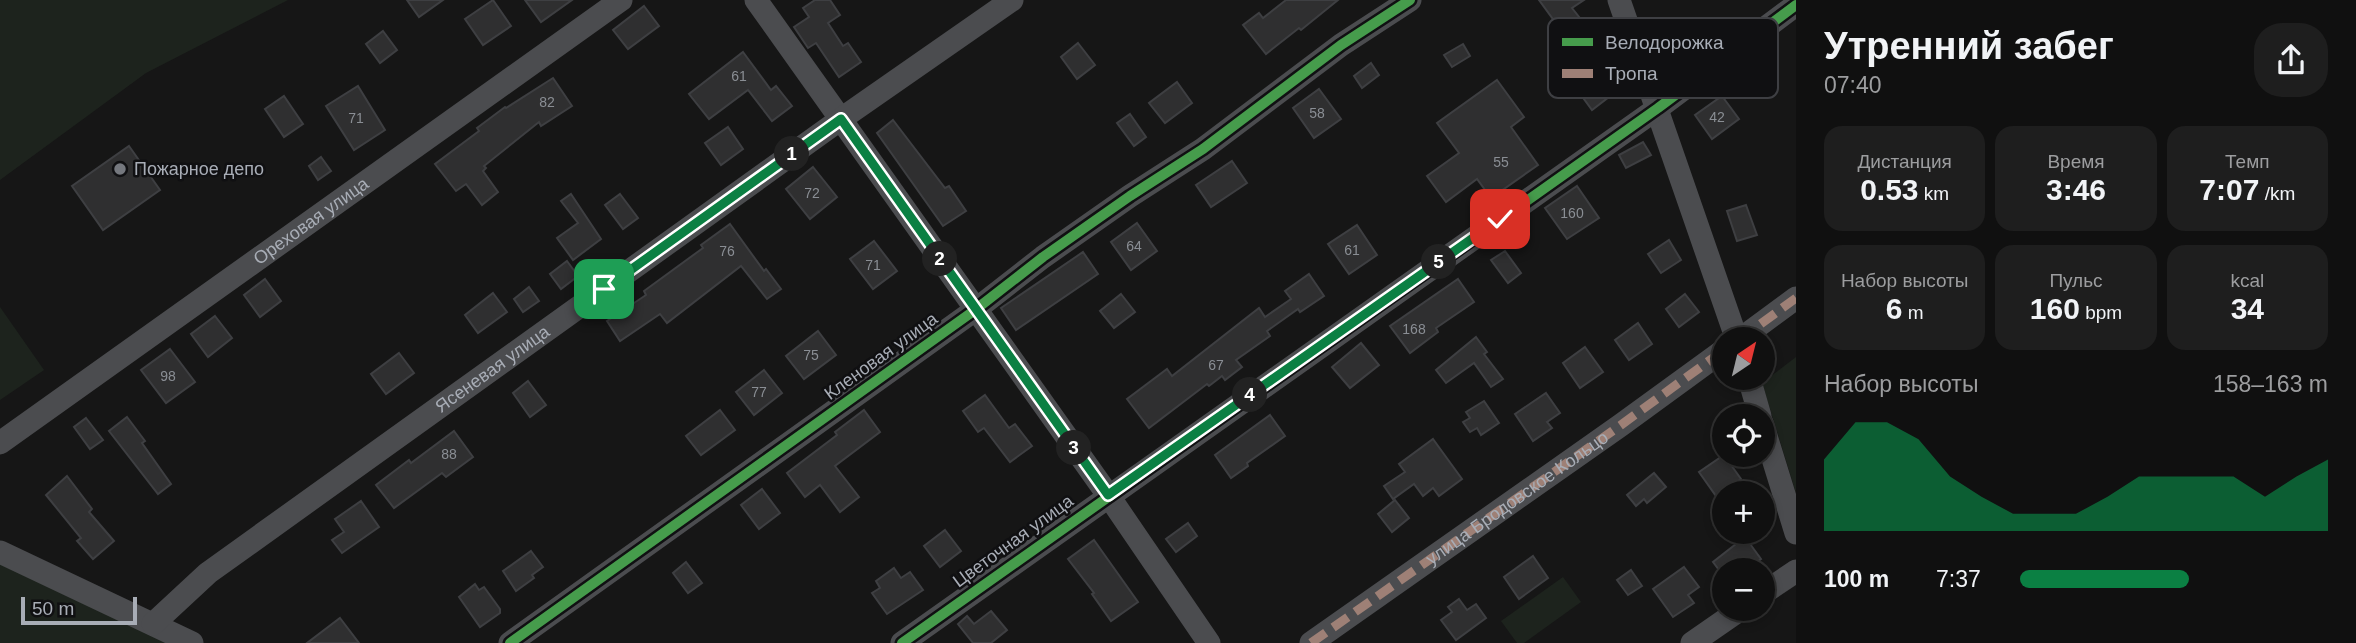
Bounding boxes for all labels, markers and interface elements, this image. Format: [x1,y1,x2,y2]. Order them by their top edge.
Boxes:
legend [1548,18,1778,98]
button: share [2254,23,2328,97]
text: Утренний забег [1824,25,2114,67]
text: Велодорожка [1605,32,1724,53]
text: Тропа [1605,63,1658,84]
house number: 61 [731,68,747,84]
text: 07:40 [1824,72,1882,98]
house number: 82 [539,94,555,110]
house number: 58 [1309,105,1325,121]
house number: 42 [1709,109,1725,125]
house number: 71 [348,110,364,126]
pin: 1 [774,136,810,172]
text: 1 [786,143,797,164]
text: Дистанция [1858,151,1952,172]
text: Время [2047,151,2105,172]
text: Темп [2225,151,2270,172]
house number: 55 [1493,154,1509,170]
place label: Пожарное депо [134,159,264,179]
marker: Пожарное депо [112,161,128,177]
street label: Ореховая улица [250,173,373,269]
text: 0.53 [1860,173,1919,206]
text: 3:46 [2046,173,2106,206]
text: 7:07 [2199,173,2259,206]
text: km [1919,183,1949,204]
text: /km [2259,183,2295,204]
house number: 72 [804,185,820,201]
pin [1470,189,1530,249]
icon: check [1481,200,1519,238]
house number: 160 [1560,205,1584,221]
house number: 64 [1126,238,1142,254]
pin: 2 [922,242,958,276]
house number: 61 [1344,242,1360,258]
house number: 76 [719,243,735,259]
pin: 5 [1422,244,1456,280]
text: 2 [934,248,945,269]
text: 5 [1433,251,1444,272]
house number: 71 [865,257,881,273]
pin [574,259,634,319]
icon: arrive [585,270,623,308]
text: Набор высоты [1841,270,1968,291]
text: Пульс [2049,270,2103,291]
text: kcal [2230,270,2264,291]
text: 6 [1886,292,1902,325]
text: 160 [2030,292,2080,325]
text: 34 [2231,292,2264,325]
text: m [1902,302,1924,323]
text: bpm [2080,302,2122,323]
street label: Кленовая улица [821,308,942,404]
street label: Ясеневая улица [431,321,554,417]
house number: 168 [1402,321,1426,337]
north arrow [1712,327,1774,390]
map controls [1712,327,1775,621]
house number: 75 [803,347,819,363]
house number: 67 [1208,357,1224,373]
house number: 98 [160,368,176,384]
text: Набор высоты [1824,371,1978,397]
text: 158–163 m [2213,371,2328,397]
pin: 4 [1232,378,1268,412]
house number: 77 [751,384,767,400]
text: 4 [1244,384,1255,405]
button: locate [1712,404,1775,467]
street label: улица Бродовское Кольцо [1422,427,1612,569]
pin: 3 [1056,430,1092,466]
text: 3 [1068,437,1079,458]
house number: 88 [441,446,457,462]
button: + [1712,481,1775,544]
street label: Цветочная улица [949,490,1078,591]
button: − [1712,558,1775,621]
text: 100 m [1824,566,1889,592]
text: 7:37 [1936,566,1981,592]
scale bar [21,594,136,626]
text: 50 m [32,598,74,619]

